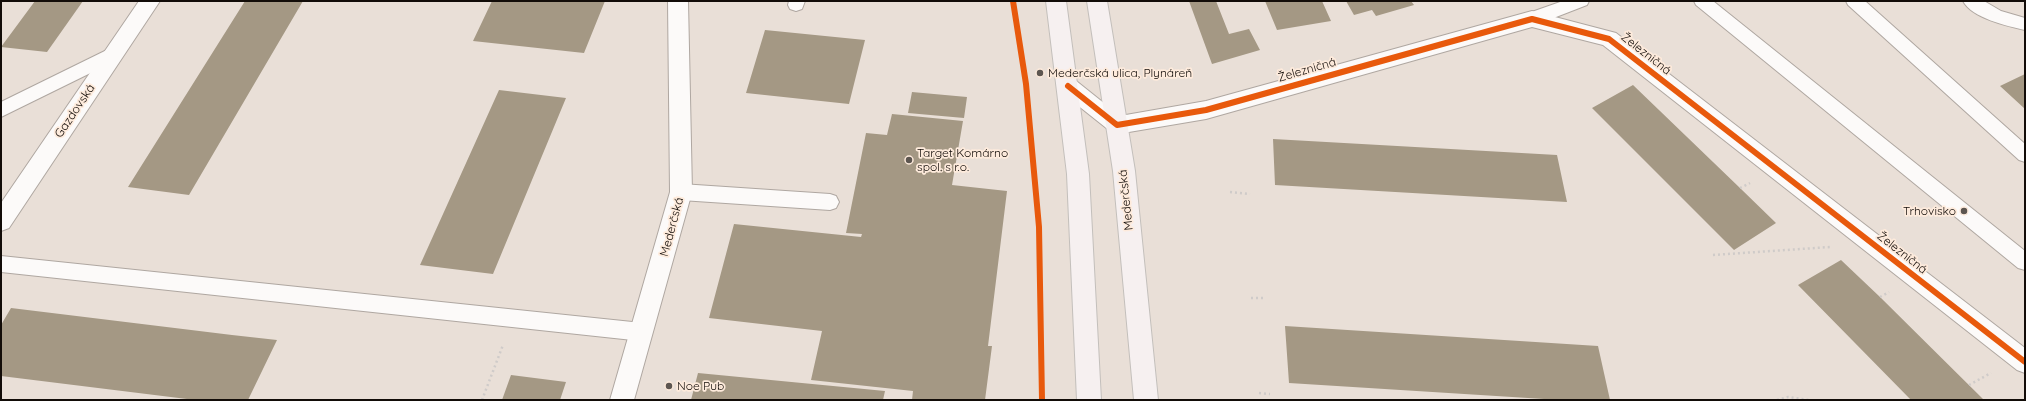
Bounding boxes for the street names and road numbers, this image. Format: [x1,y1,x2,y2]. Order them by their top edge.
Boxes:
street label: Železničná [1618,30,1674,78]
street label: Železničná [1276,55,1338,85]
street label: Gazdovská [52,82,98,140]
street label: Mederčská [1116,169,1136,231]
street label: Mederčská [657,196,687,258]
street label: Železničná [1874,229,1930,277]

